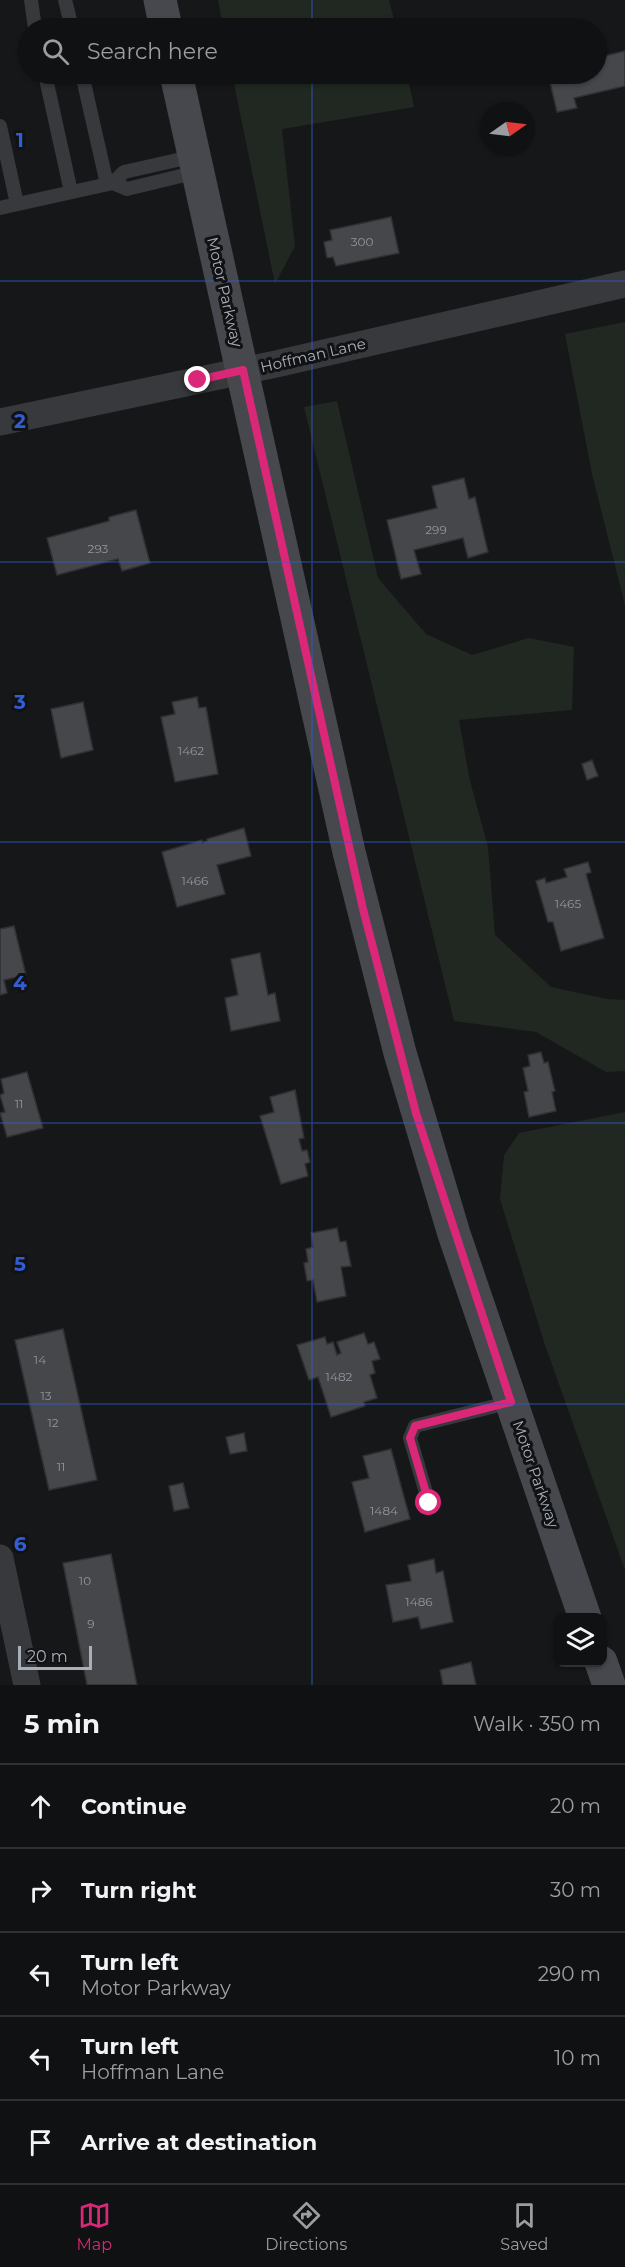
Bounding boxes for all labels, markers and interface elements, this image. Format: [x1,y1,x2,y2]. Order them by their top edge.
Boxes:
search box [18,18,607,84]
icon: search [39,35,72,68]
text: Search here [87,38,218,65]
north arrow [481,102,535,156]
text: 1 [16,128,24,152]
house number: 300 [351,234,373,249]
street label: Motor Parkway [203,235,247,350]
street label: Hoffman Lane [258,334,368,376]
route end [184,366,210,392]
text: 2 [14,409,26,433]
house number: 299 [425,522,447,537]
house number: 293 [88,541,109,556]
text: 3 [13,690,26,714]
house number: 1462 [178,743,204,758]
house number: 1466 [182,873,208,888]
house number: 1465 [555,896,581,911]
text: 4 [13,971,27,995]
house number: 11 [15,1096,23,1111]
text: 5 [14,1252,26,1276]
house number: 14 [34,1352,46,1367]
house number: 1482 [326,1369,353,1384]
house number: 13 [40,1388,52,1403]
house number: 12 [47,1415,59,1430]
street label: Motor Parkway [509,1418,564,1531]
house number: 11 [57,1459,65,1474]
route start [415,1489,441,1515]
house number: 1484 [370,1503,398,1518]
text: 6 [14,1532,27,1556]
house number: 10 [79,1573,91,1588]
house number: 1486 [405,1594,433,1609]
map controls [553,1613,607,1667]
button: layers [553,1613,607,1667]
house number: 9 [87,1616,95,1631]
scale bar [18,1643,92,1670]
text: 20 m [27,1647,68,1666]
text: 5 min [24,1708,100,1740]
text: Walk · 350 m [473,1712,601,1736]
icon: ahead [24,1790,57,1823]
text: Continue [81,1793,187,1820]
text: 20 m [550,1794,601,1818]
icon: right [24,1874,57,1907]
text: Turn right [81,1877,196,1904]
text: 30 m [550,1878,601,1902]
text: Turn left [81,1949,179,1976]
icon: left [24,1958,57,1991]
text: 290 m [538,1962,601,1986]
text: Motor Parkway [81,1976,231,2000]
text: Turn left [81,2033,179,2060]
icon: left [24,2042,57,2075]
text: 10 m [554,2046,601,2070]
text: Hoffman Lane [81,2060,224,2084]
icon: arrive [24,2126,57,2159]
text: Arrive at destination [81,2129,317,2156]
tab: Map [77,2199,112,2254]
tab: Directions [265,2199,347,2254]
tab: Saved [500,2199,548,2254]

